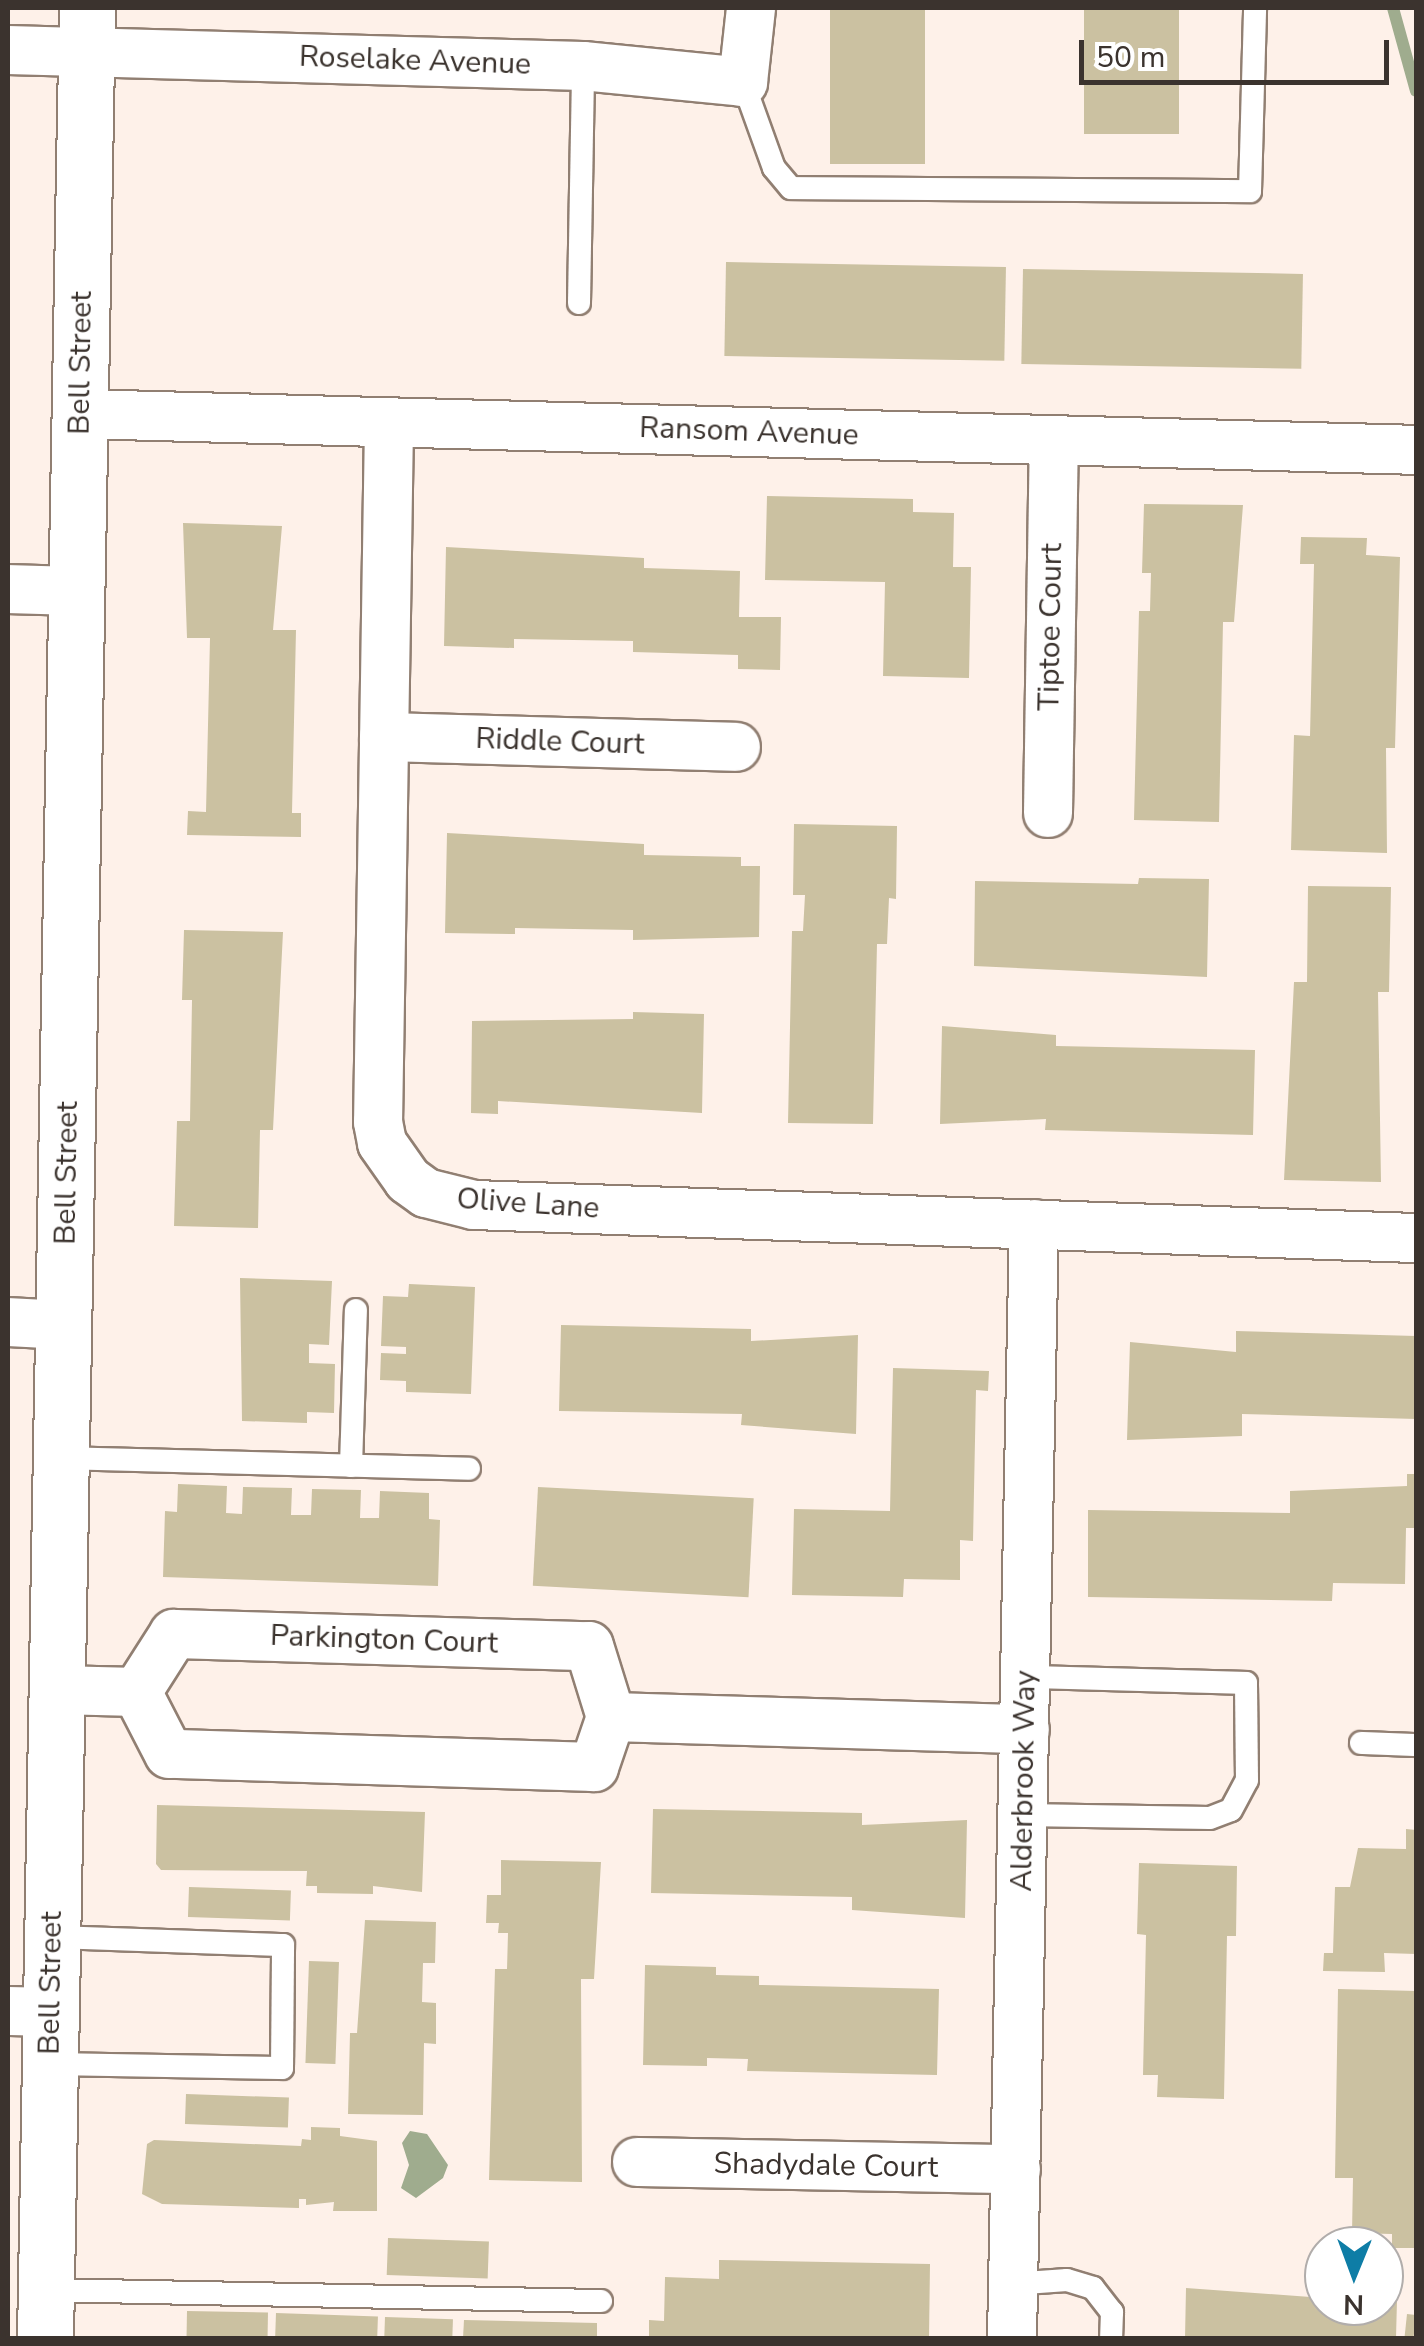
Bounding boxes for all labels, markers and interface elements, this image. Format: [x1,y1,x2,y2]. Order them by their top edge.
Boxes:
scale bar [1084,20,1394,82]
text: 50 m [1096,37,1165,78]
street label: Roselake Avenue [298,39,532,83]
street label: Bell Street [62,291,100,435]
street label: Ransom Avenue [639,410,859,454]
street label: Tiptoe Court [1032,543,1070,711]
street label: Riddle Court [475,721,645,763]
street label: Bell Street [48,1101,86,1245]
street label: Olive Lane [455,1181,601,1227]
street label: Parkington Court [269,1618,499,1662]
street label: Alderbrook Way [1004,1670,1044,1892]
street label: Bell Street [32,1911,70,2055]
street label: Shadydale Court [713,2146,939,2186]
north arrow [1304,2226,1404,2326]
text: N [1343,2285,1364,2323]

